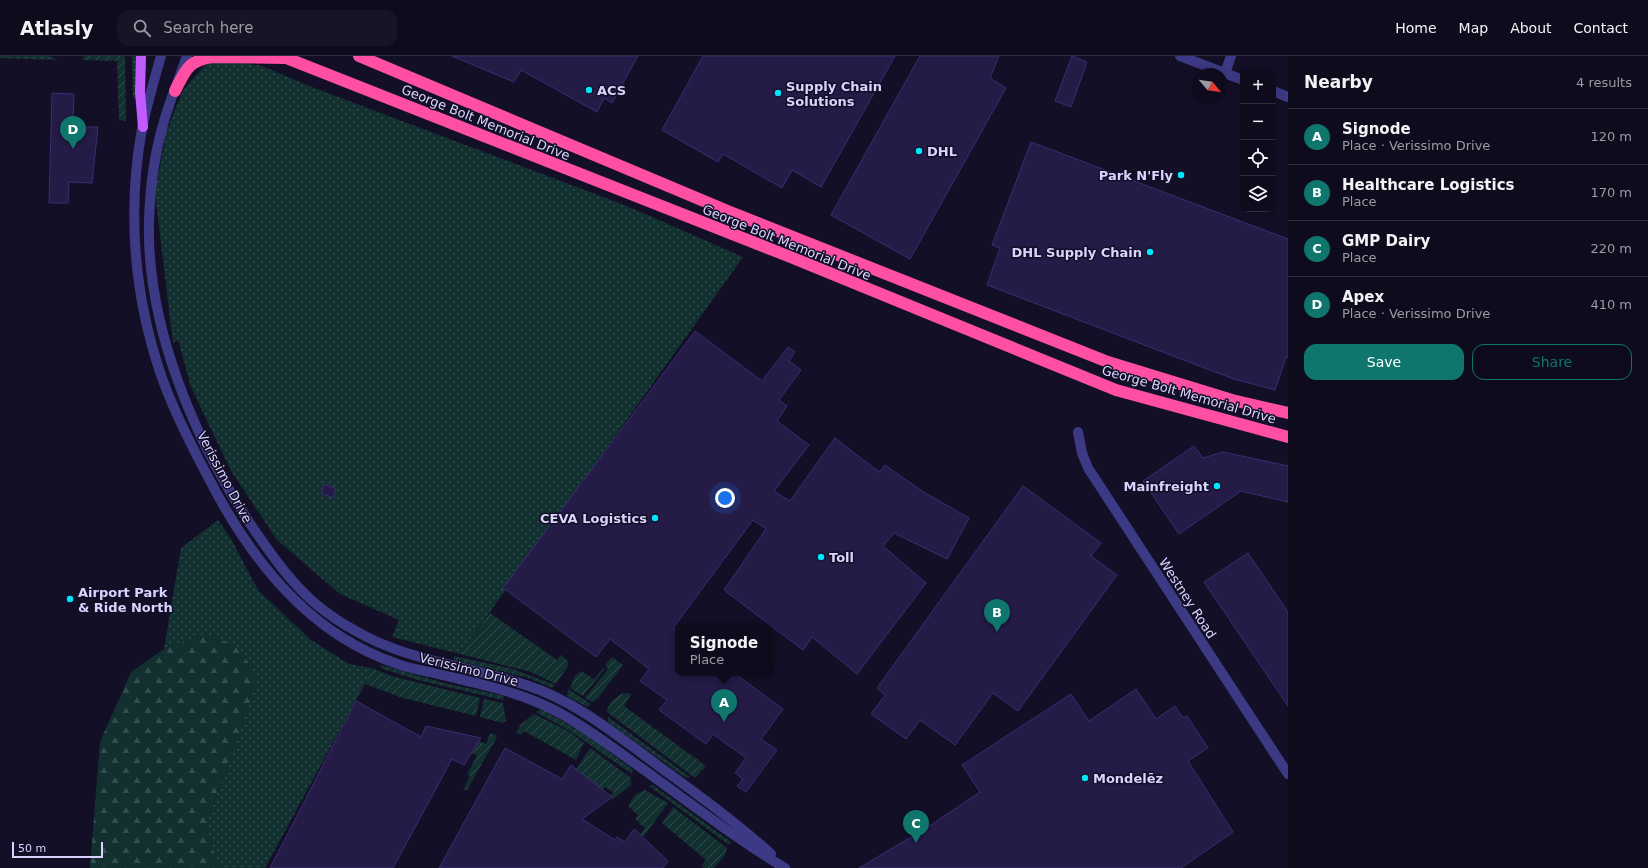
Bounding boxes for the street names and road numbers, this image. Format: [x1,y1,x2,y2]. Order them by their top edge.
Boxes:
street label: George Bolt Memorial Drive [399,82,572,163]
street label: George Bolt Memorial Drive [700,202,873,283]
street label: George Bolt Memorial Drive [1100,362,1278,427]
street label: Verissimo Drive [194,429,255,526]
street label: Westney Road [1156,555,1219,641]
street label: Verissimo Drive [418,650,520,689]

